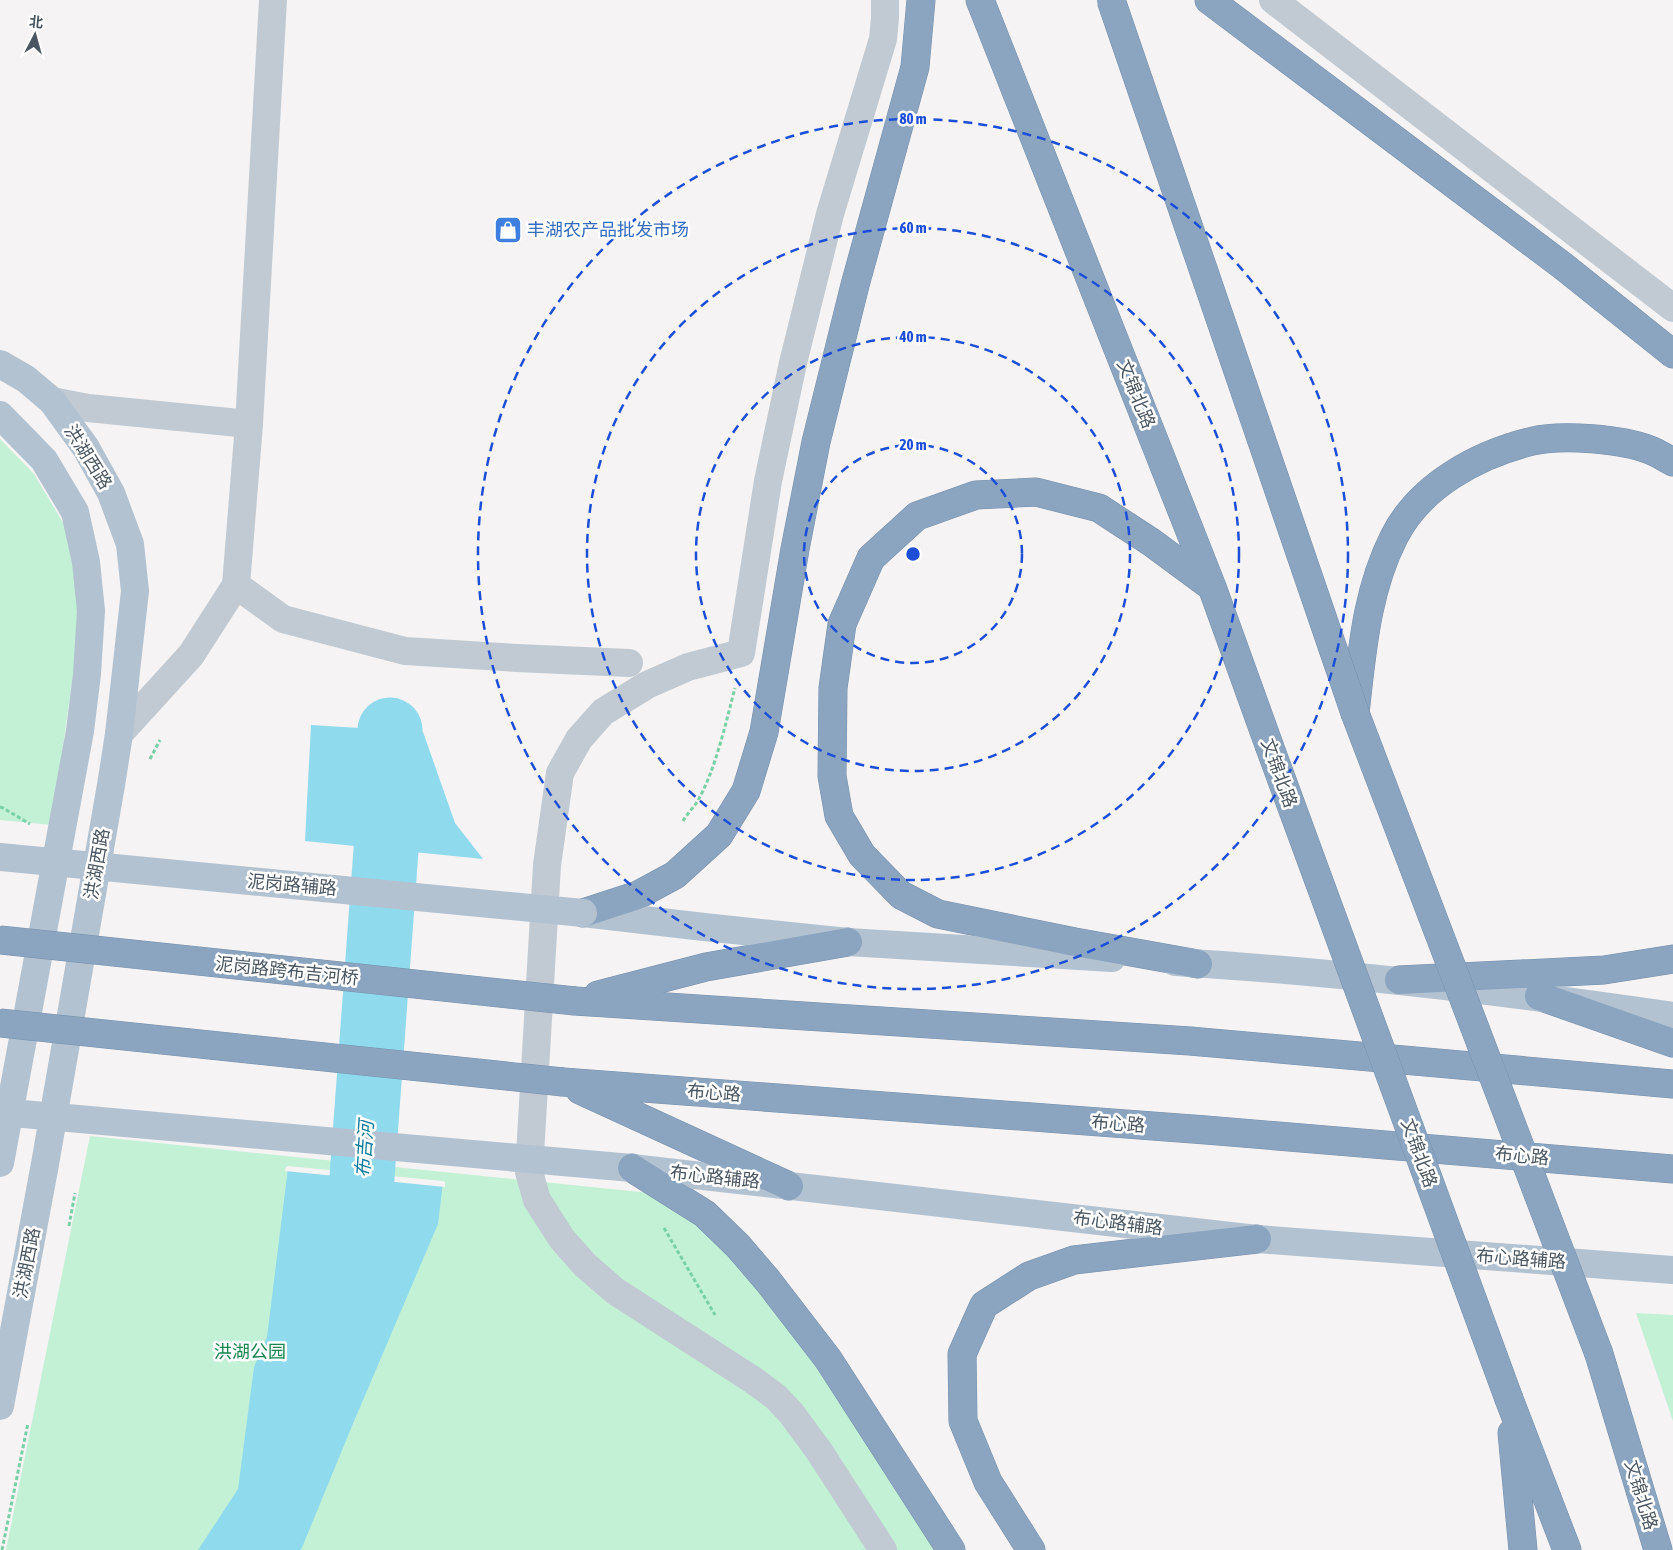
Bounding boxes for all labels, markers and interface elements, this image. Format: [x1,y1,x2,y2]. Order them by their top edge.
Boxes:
north arrow [10,10,60,60]
text: 北 [29,13,44,31]
text: 80 m [900,110,927,127]
shop icon: 丰湖农产品批发市场 [493,215,523,245]
place label: 丰湖农产品批发市场 [527,219,689,240]
text: 60 m [900,219,927,236]
text: 40 m [899,328,927,345]
street label: 文锦北路 [1113,357,1160,431]
street label: 洪湖西路 [60,421,116,493]
text: 20 m [900,436,927,453]
centre of rings [904,545,922,563]
street label: 文锦北路 [1257,735,1302,810]
street label: 洪湖西路 [80,827,113,901]
street label: 泥岗路辅路 [246,870,338,899]
street label: 泥岗路跨布吉河桥 [214,953,360,988]
street label: 布心路 [686,1080,742,1105]
street label: 布心路 [1090,1111,1146,1136]
street label: 文锦北路 [1397,1115,1442,1190]
water label: 布吉河 [351,1116,377,1178]
street label: 布心路 [1494,1143,1550,1168]
street label: 布心路辅路 [669,1161,761,1192]
street label: 布心路辅路 [1072,1207,1164,1238]
street label: 洪湖西路 [9,1226,44,1300]
street label: 布心路辅路 [1475,1245,1567,1272]
park label: 洪湖公园 [214,1341,286,1362]
street label: 文锦北路 [1621,1457,1662,1532]

